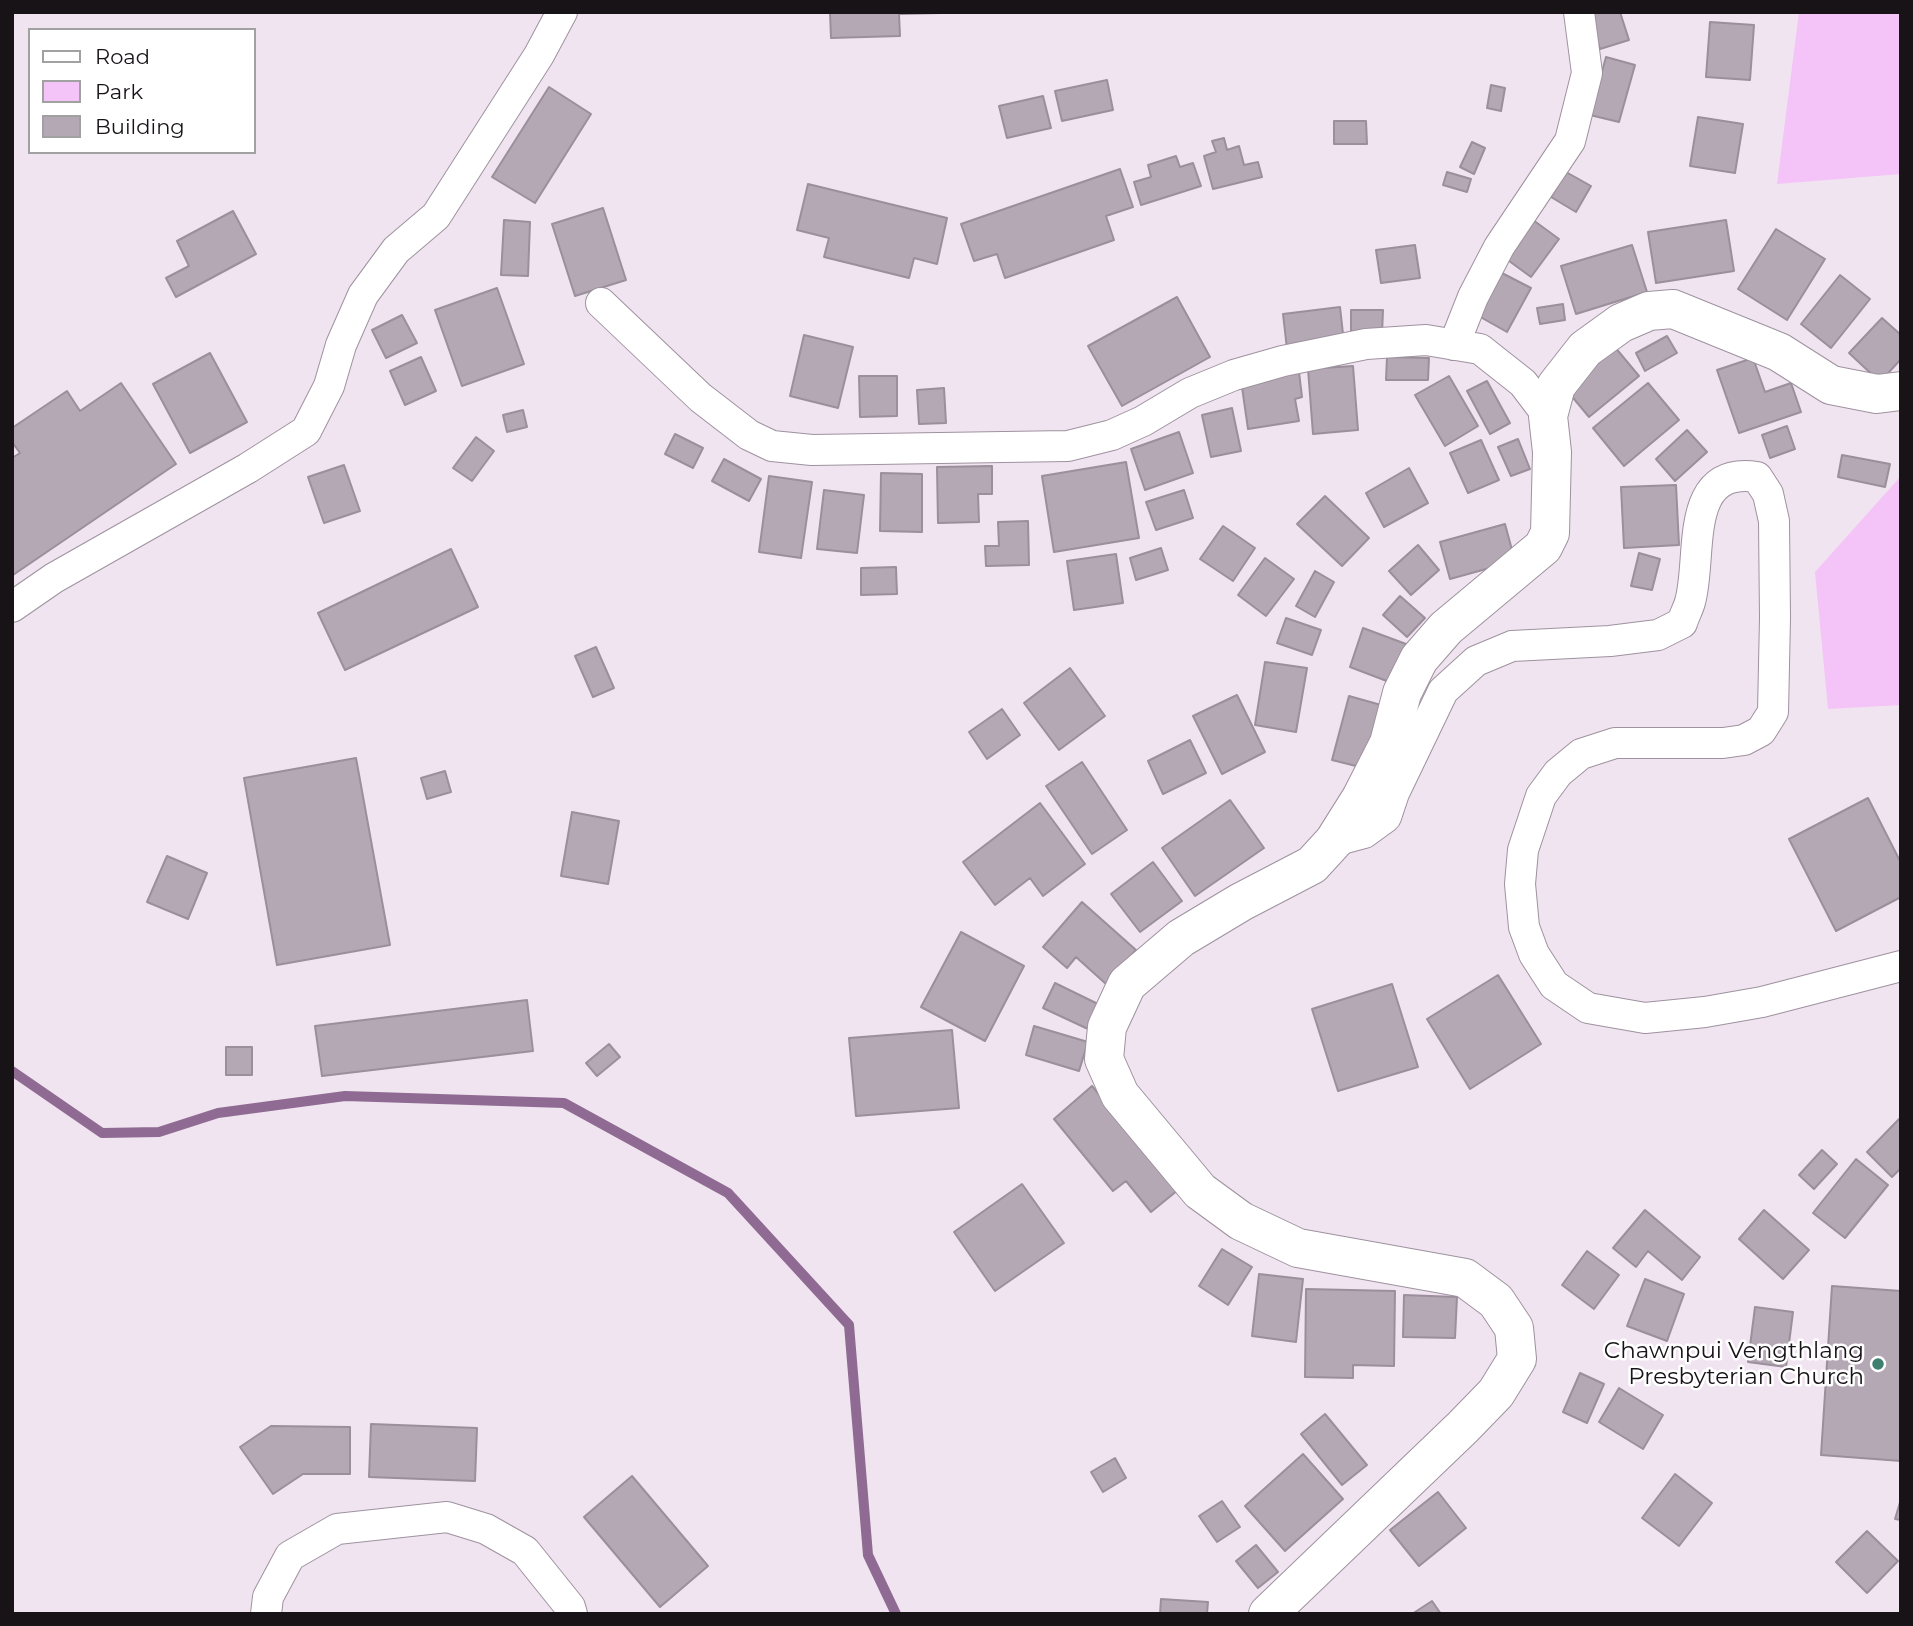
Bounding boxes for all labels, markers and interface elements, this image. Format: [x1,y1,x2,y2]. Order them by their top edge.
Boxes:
legend [28,28,256,154]
text: Road [95,44,150,69]
text: Park [95,79,143,104]
text: Building [95,114,185,139]
place label: Chawnpui Vengthlang Presbyterian Church [1604,1337,1864,1391]
marker: Chawnpui Vengthlang Presbyterian Church [1870,1356,1886,1372]

